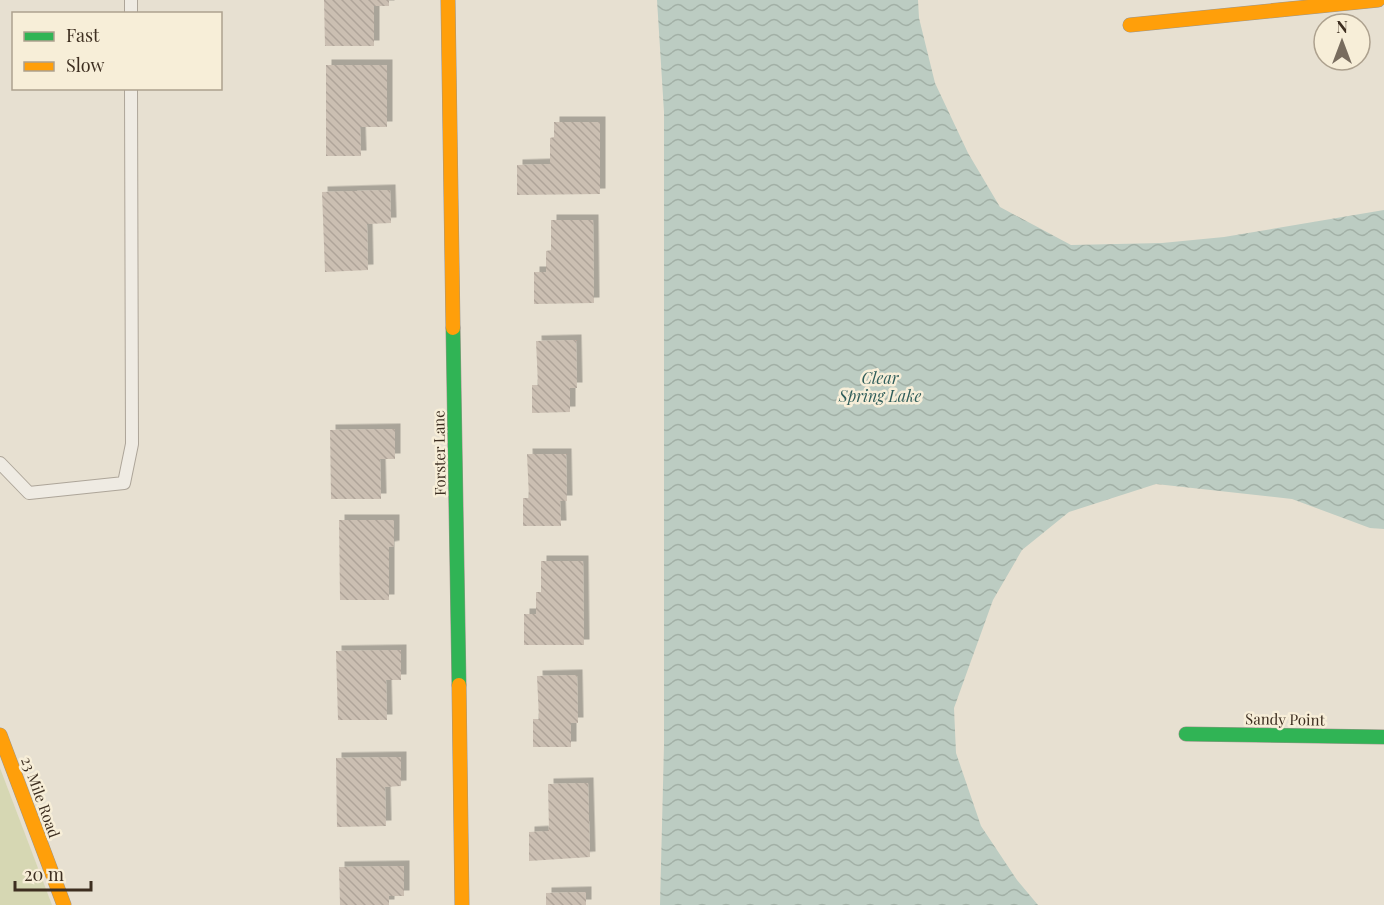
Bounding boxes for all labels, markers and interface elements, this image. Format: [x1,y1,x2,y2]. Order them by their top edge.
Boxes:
legend [12,12,222,90]
north arrow [1312,12,1372,72]
text: N [1336,16,1348,37]
text: Fast [66,23,100,47]
text: Slow [66,53,104,77]
water label: Clear Spring Lake [838,367,921,406]
street label: Forster Lane [428,410,450,496]
street label: Sandy Point [1245,708,1326,730]
street label: 23 Mile Road [17,754,65,840]
scale bar [15,854,92,892]
text: 20 m [24,862,64,886]

